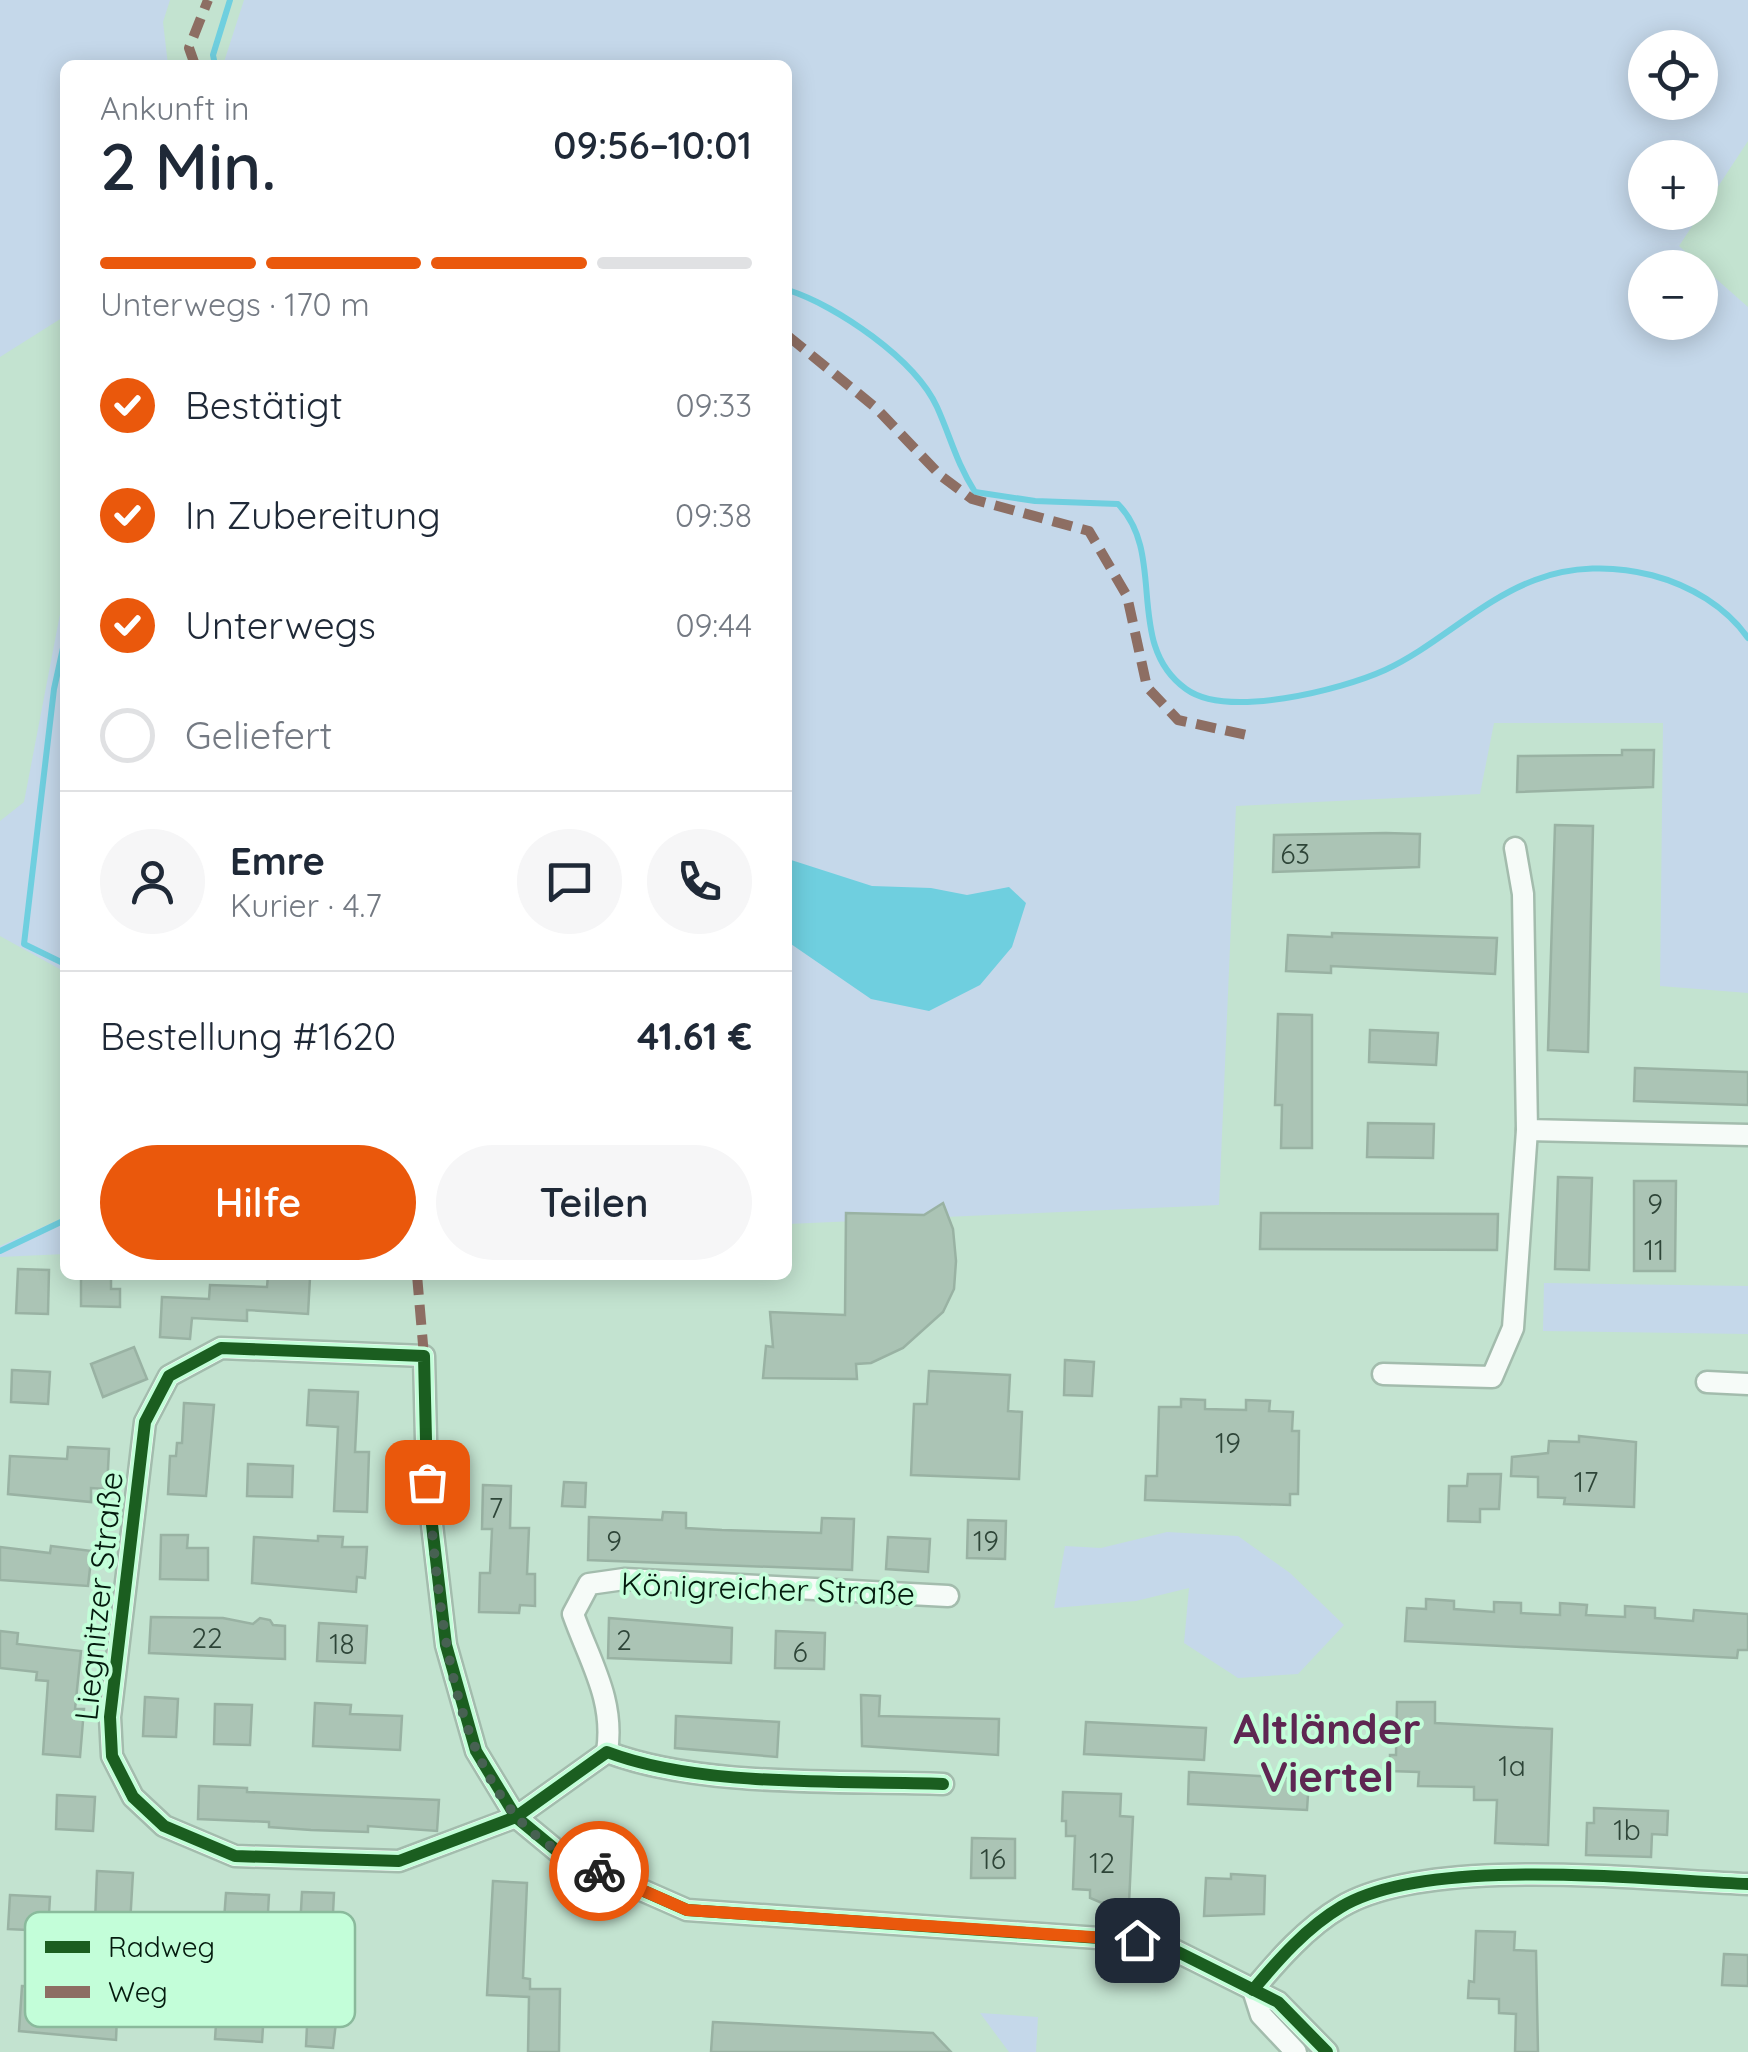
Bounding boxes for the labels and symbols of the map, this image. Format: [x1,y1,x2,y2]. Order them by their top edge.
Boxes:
house number: 63 [1280,836,1310,871]
house number: 9 [1647,1186,1663,1221]
house number: 11 [1644,1232,1664,1267]
house number: 19 [1215,1425,1241,1460]
pin [385,1440,470,1525]
house number: 17 [1574,1464,1598,1499]
street label: Liegnitzer Straße [65,1470,131,1722]
house number: 7 [489,1490,503,1525]
house number: 9 [606,1523,622,1558]
house number: 19 [973,1523,999,1558]
street label: Königreicher Straße [620,1563,916,1613]
house number: 22 [191,1620,223,1655]
house number: 2 [616,1622,632,1657]
house number: 18 [329,1626,355,1661]
house number: 6 [792,1634,808,1669]
district label: Altländer Viertel [1233,1702,1421,1803]
house number: 1a [1498,1748,1526,1783]
house number: 1b [1613,1812,1641,1847]
courier [549,1821,649,1921]
house number: 16 [980,1841,1006,1876]
house number: 12 [1089,1845,1115,1880]
pin [1095,1898,1180,1983]
legend [25,1912,355,2027]
text: Radweg [108,1929,215,1964]
text: Weg [108,1974,168,2009]

